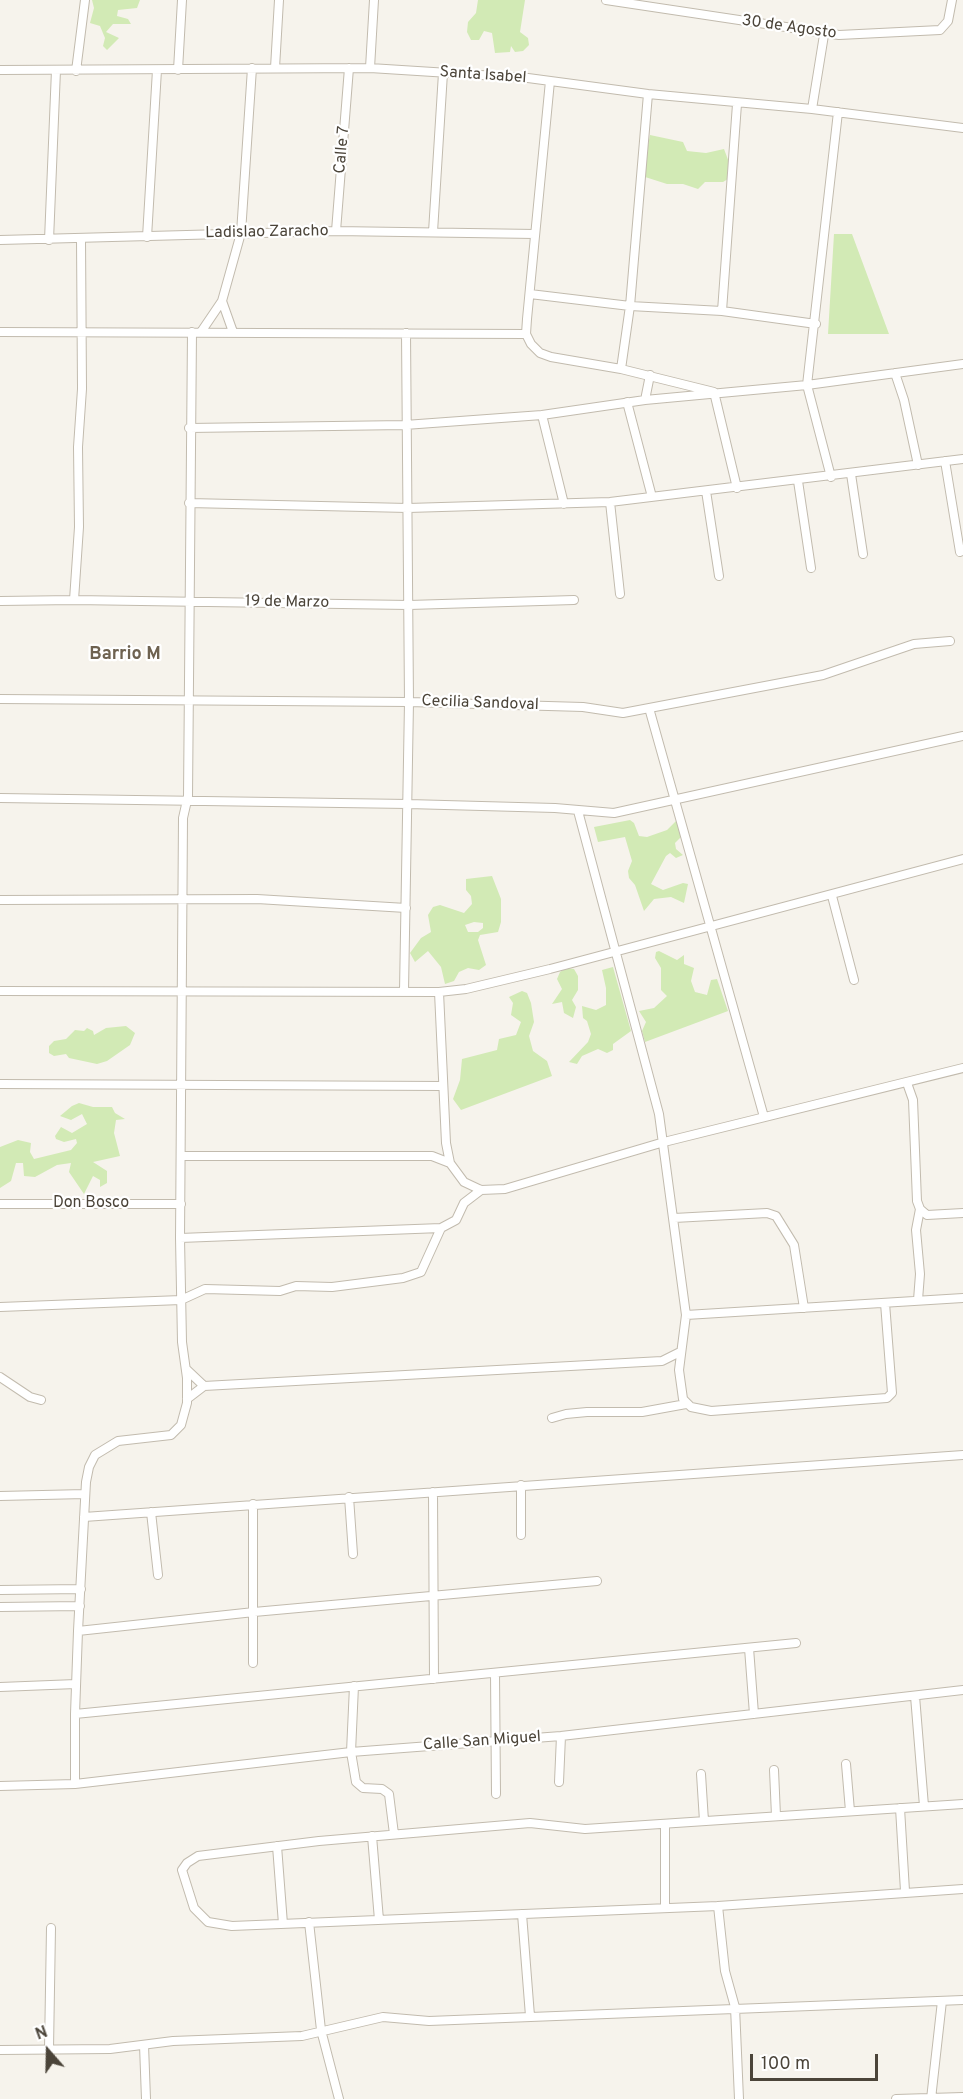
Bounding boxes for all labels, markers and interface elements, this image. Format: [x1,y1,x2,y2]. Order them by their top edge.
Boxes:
street label: 30 de Agosto [740,12,838,44]
street label: Santa Isabel [439,63,527,89]
street label: Calle 7 [331,125,355,175]
street label: Ladislao Zaracho [205,222,329,244]
street label: 19 de Marzo [245,593,329,613]
district label: Barrio M [89,644,161,666]
street label: Cecilia Sandoval [421,692,539,716]
street label: Don Bosco [53,1194,129,1214]
street label: Calle San Miguel [422,1728,542,1756]
north arrow [18,2021,78,2081]
text: N [33,2023,51,2045]
scale bar [753,2042,880,2080]
text: 100 m [761,2053,810,2076]

